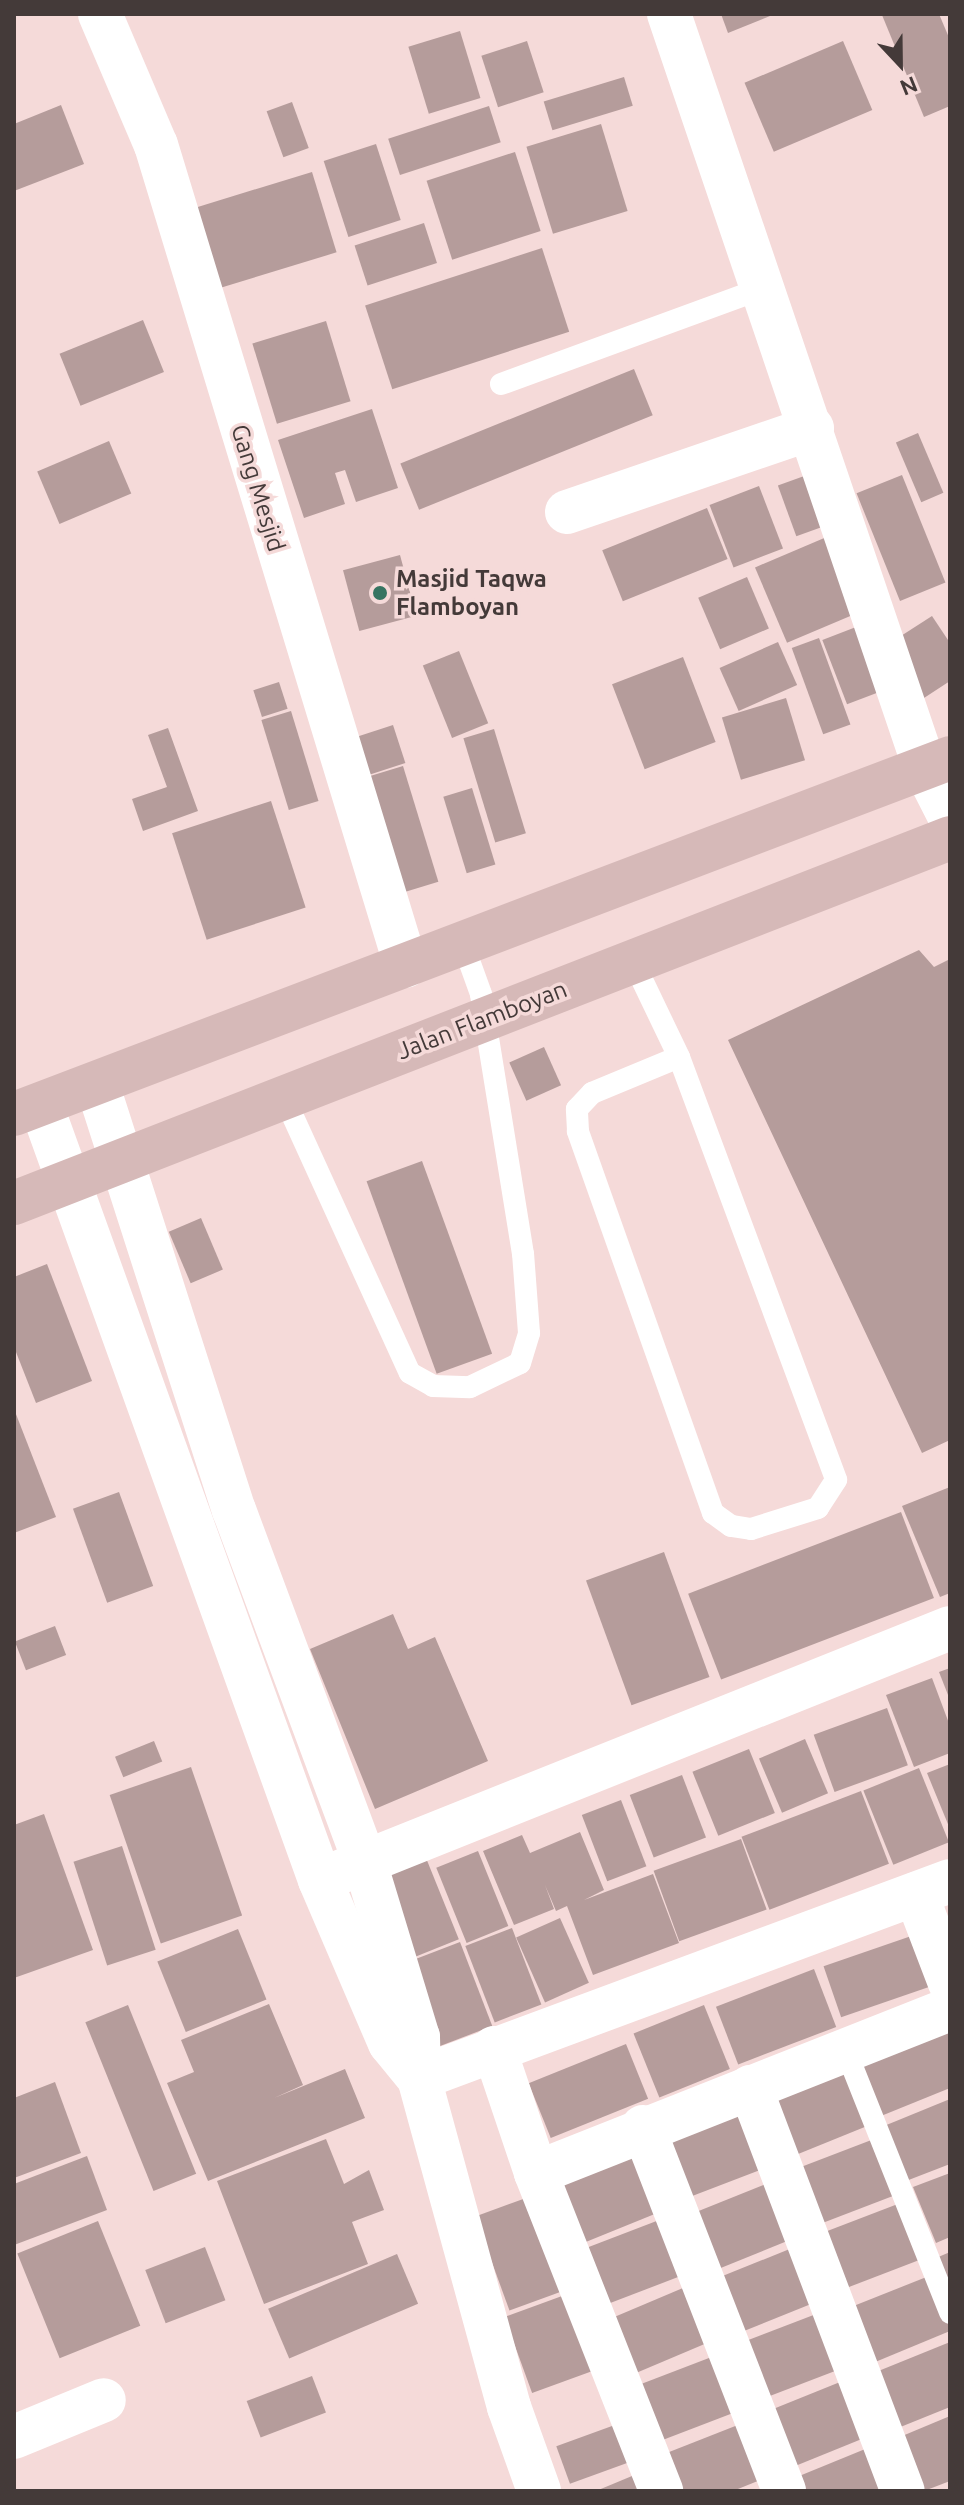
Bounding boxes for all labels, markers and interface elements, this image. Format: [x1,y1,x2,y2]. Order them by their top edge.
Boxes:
north arrow [860,24,940,104]
text: N [897,72,921,101]
street label: Gang Mesjid [225,421,291,555]
place label: Masjid Taqwa Flamboyan [396,565,547,621]
marker: Masjid Taqwa Flamboyan [371,584,389,602]
street label: Jalan Flamboyan [393,974,571,1066]

